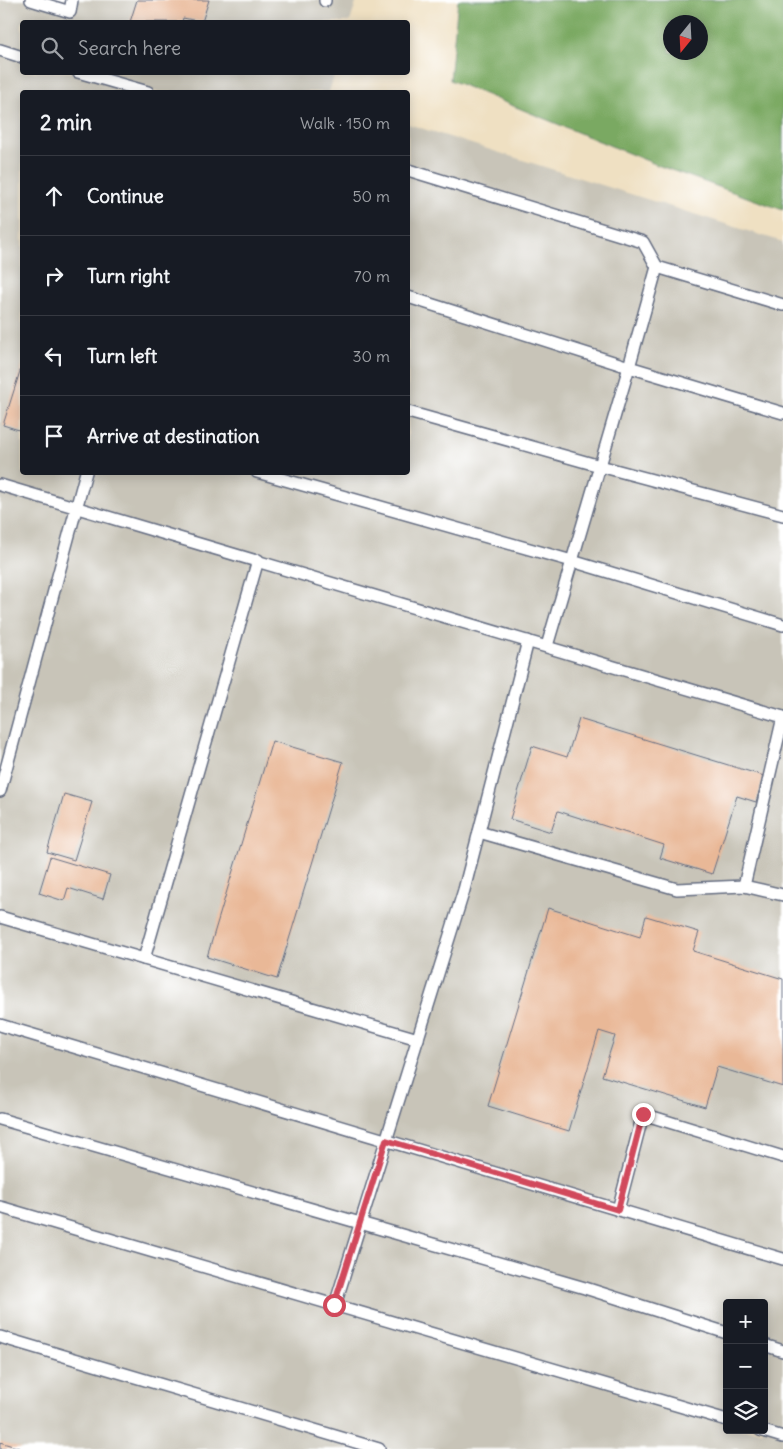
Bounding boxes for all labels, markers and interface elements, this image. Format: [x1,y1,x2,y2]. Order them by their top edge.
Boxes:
north arrow [663,15,708,60]
search box [20,20,410,75]
icon: search [38,34,66,62]
text: Search here [78,36,181,60]
text: 2 min [40,109,92,136]
text: Walk · 150 m [300,113,390,133]
icon: ahead [40,182,68,210]
text: Continue [87,184,164,208]
text: 50 m [352,186,390,206]
icon: right [40,262,68,290]
text: Turn right [87,264,170,288]
text: 70 m [354,266,390,286]
icon: left [40,342,68,370]
text: Turn left [87,344,157,368]
text: 30 m [353,346,390,366]
icon: arrive [40,422,68,450]
text: Arrive at destination [87,424,260,448]
route end [632,1103,655,1126]
route start [323,1294,346,1317]
map controls [723,1299,768,1434]
button: + [723,1299,768,1344]
button: − [723,1344,768,1389]
button: layers [723,1389,768,1434]

